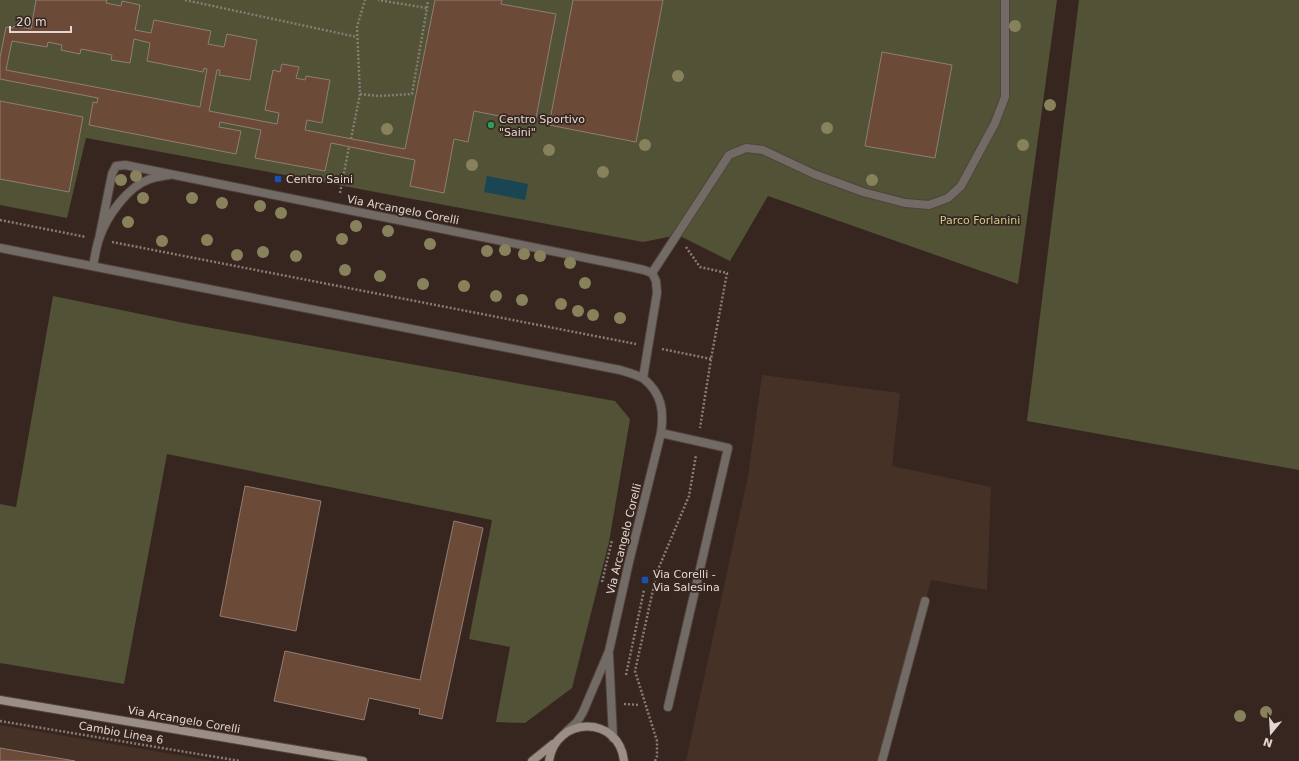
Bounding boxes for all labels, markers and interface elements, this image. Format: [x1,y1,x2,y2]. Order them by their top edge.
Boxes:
scale bar [10,8,71,34]
text: 20 m [16,15,47,29]
place label: Centro Sportivo "Saini" [499,113,585,139]
marker: Centro Sportivo "Saini" [486,120,496,130]
place label: Centro Saini [286,173,353,186]
marker: Centro Saini [273,174,283,184]
street label: Via Arcangelo Corelli [346,193,460,227]
park label: Parco Forlanini [940,214,1020,227]
street label: Via Arcangelo Corelli [604,482,644,596]
place label: Via Corelli - Via Salesina [653,568,720,594]
marker: Via Corelli - Via Salesina [640,575,650,585]
street label: Via Arcangelo Corelli [127,704,241,736]
north arrow [1251,713,1291,753]
street label: Cambio Linea 6 [78,719,164,747]
text: N [1262,734,1274,750]

